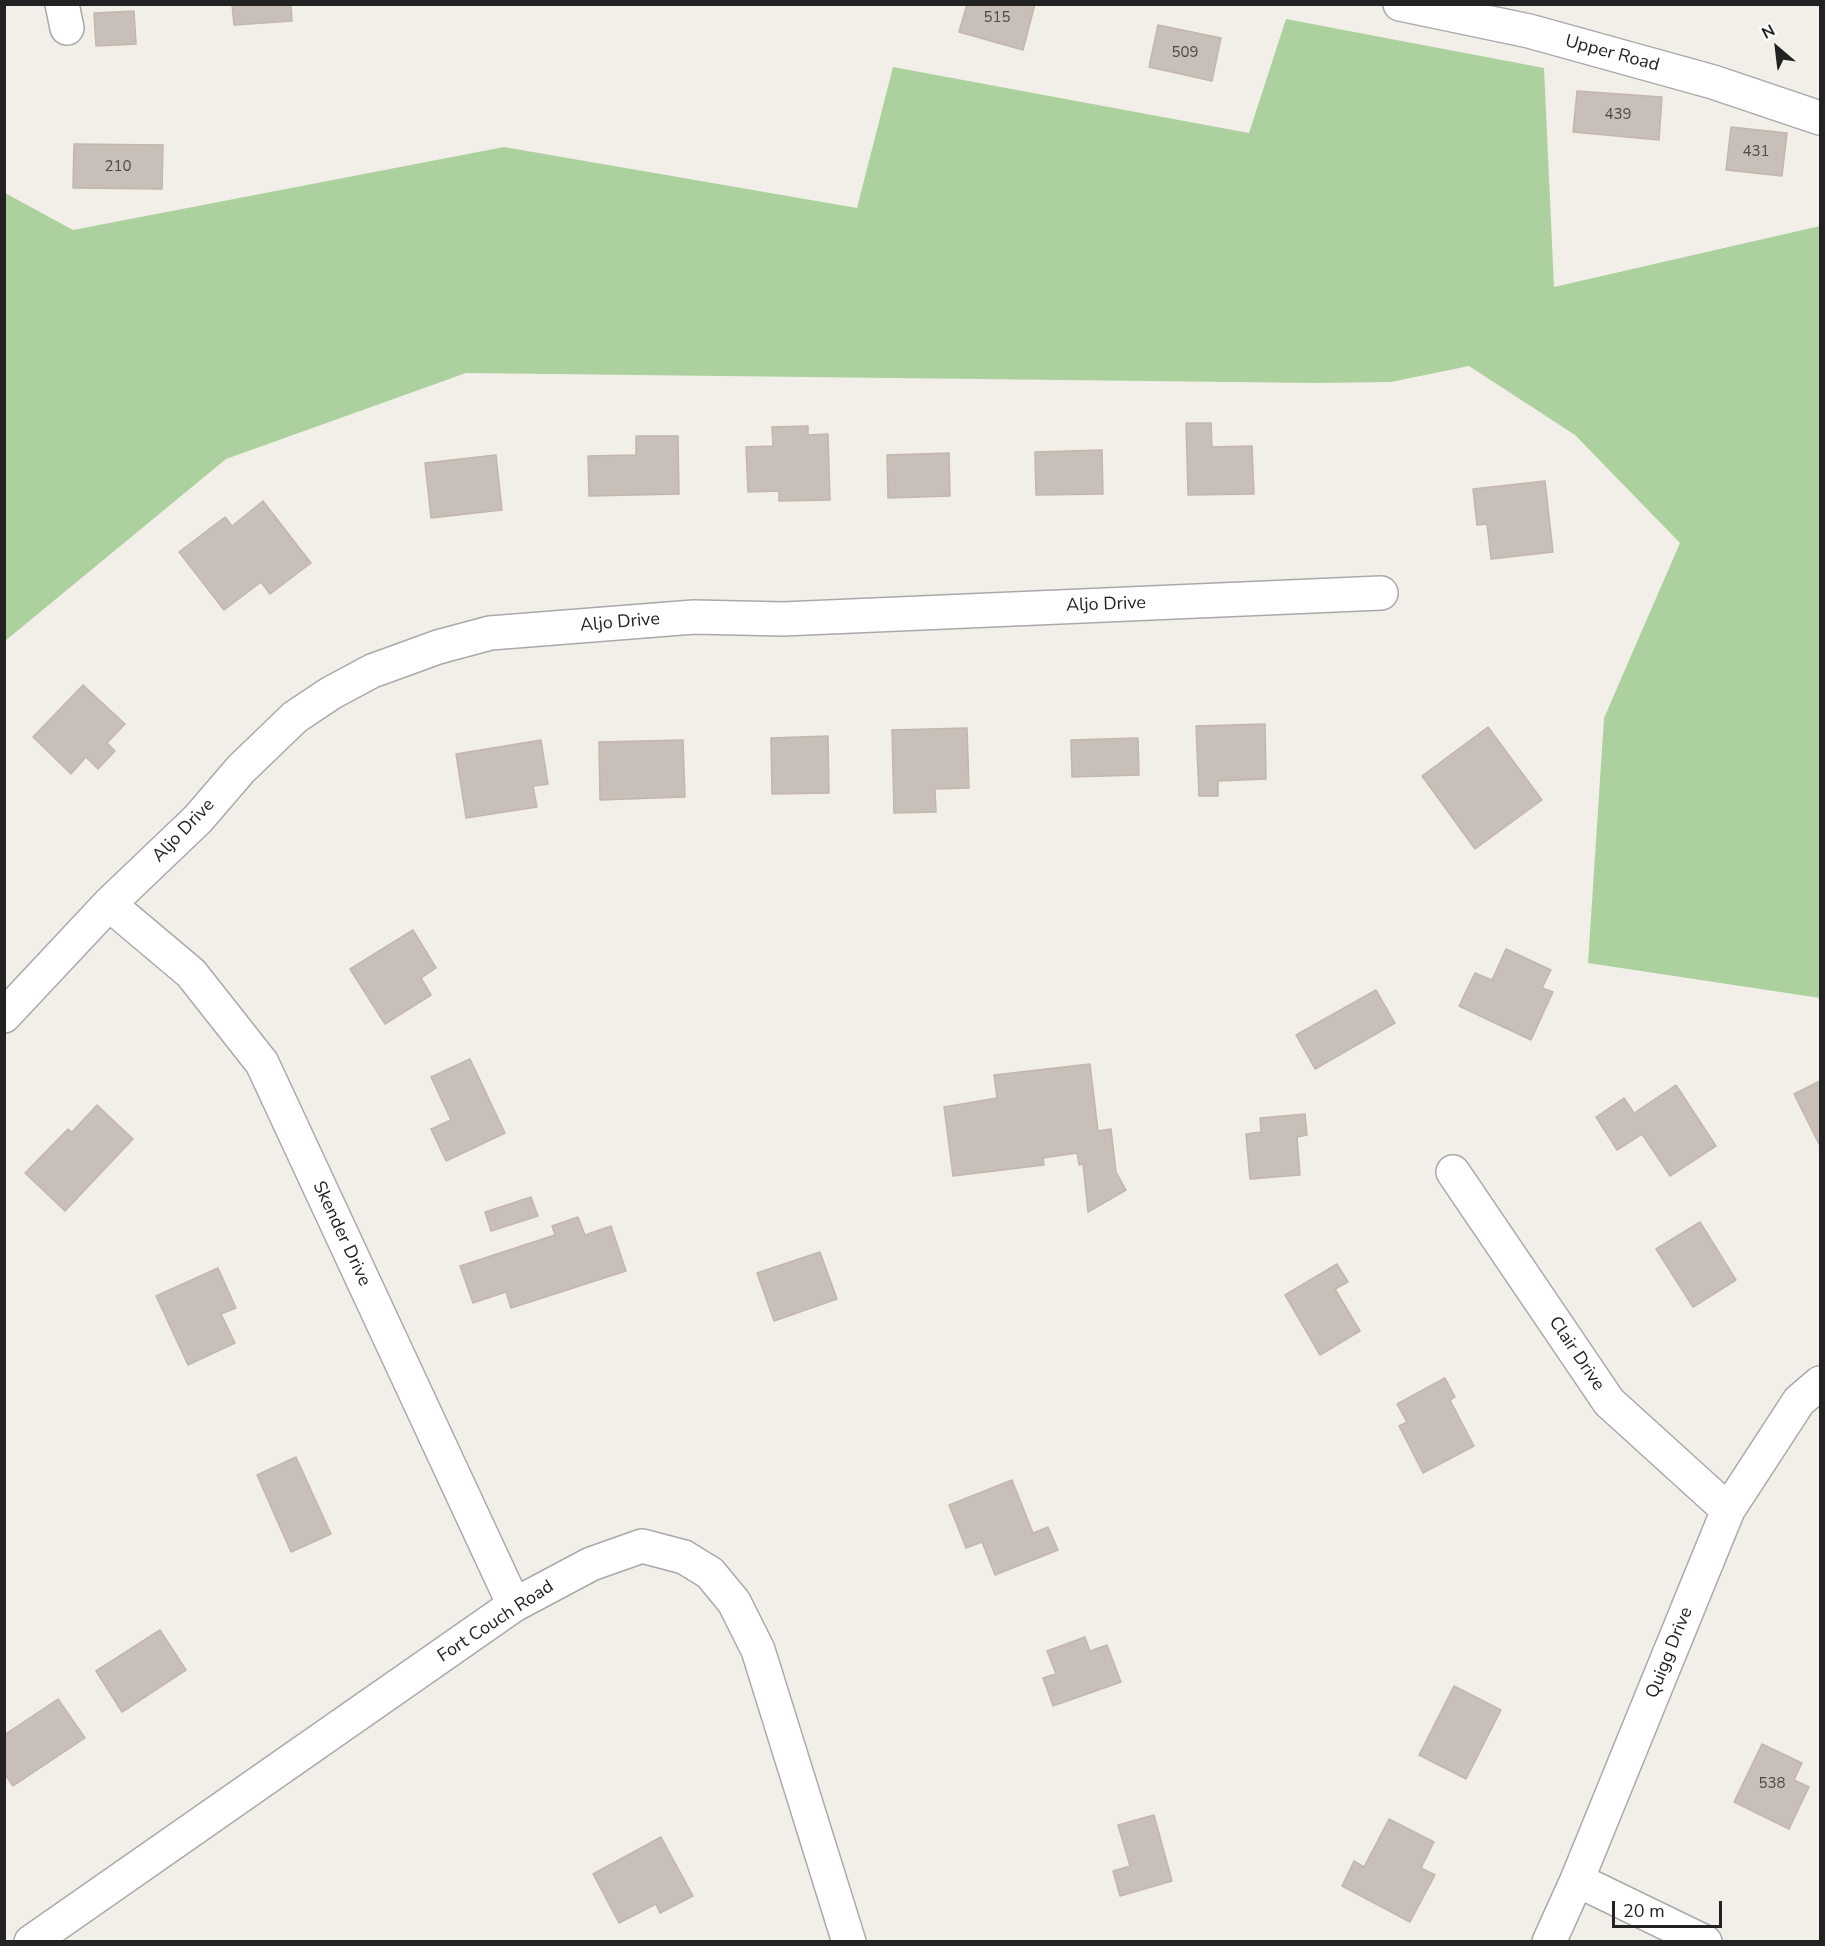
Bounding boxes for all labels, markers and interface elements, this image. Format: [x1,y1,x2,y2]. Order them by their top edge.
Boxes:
house number: 515 [984,9,1010,27]
north arrow [1747,18,1807,78]
text: N [1758,20,1779,45]
street label: Upper Road [1563,31,1661,77]
house number: 509 [1172,44,1198,62]
house number: 439 [1605,106,1631,124]
house number: 431 [1743,143,1769,161]
house number: 210 [105,158,131,176]
street label: Aljo Drive [1066,593,1146,617]
street label: Aljo Drive [579,609,661,637]
street label: Aljo Drive [148,795,220,867]
street label: Skender Drive [307,1178,375,1290]
street label: Clair Drive [1543,1313,1609,1395]
street label: Fort Couch Road [434,1576,558,1668]
street label: Quigg Drive [1642,1604,1698,1702]
house number: 538 [1759,1775,1785,1793]
scale bar [1615,1889,1724,1927]
text: 20 m [1623,1899,1665,1923]

